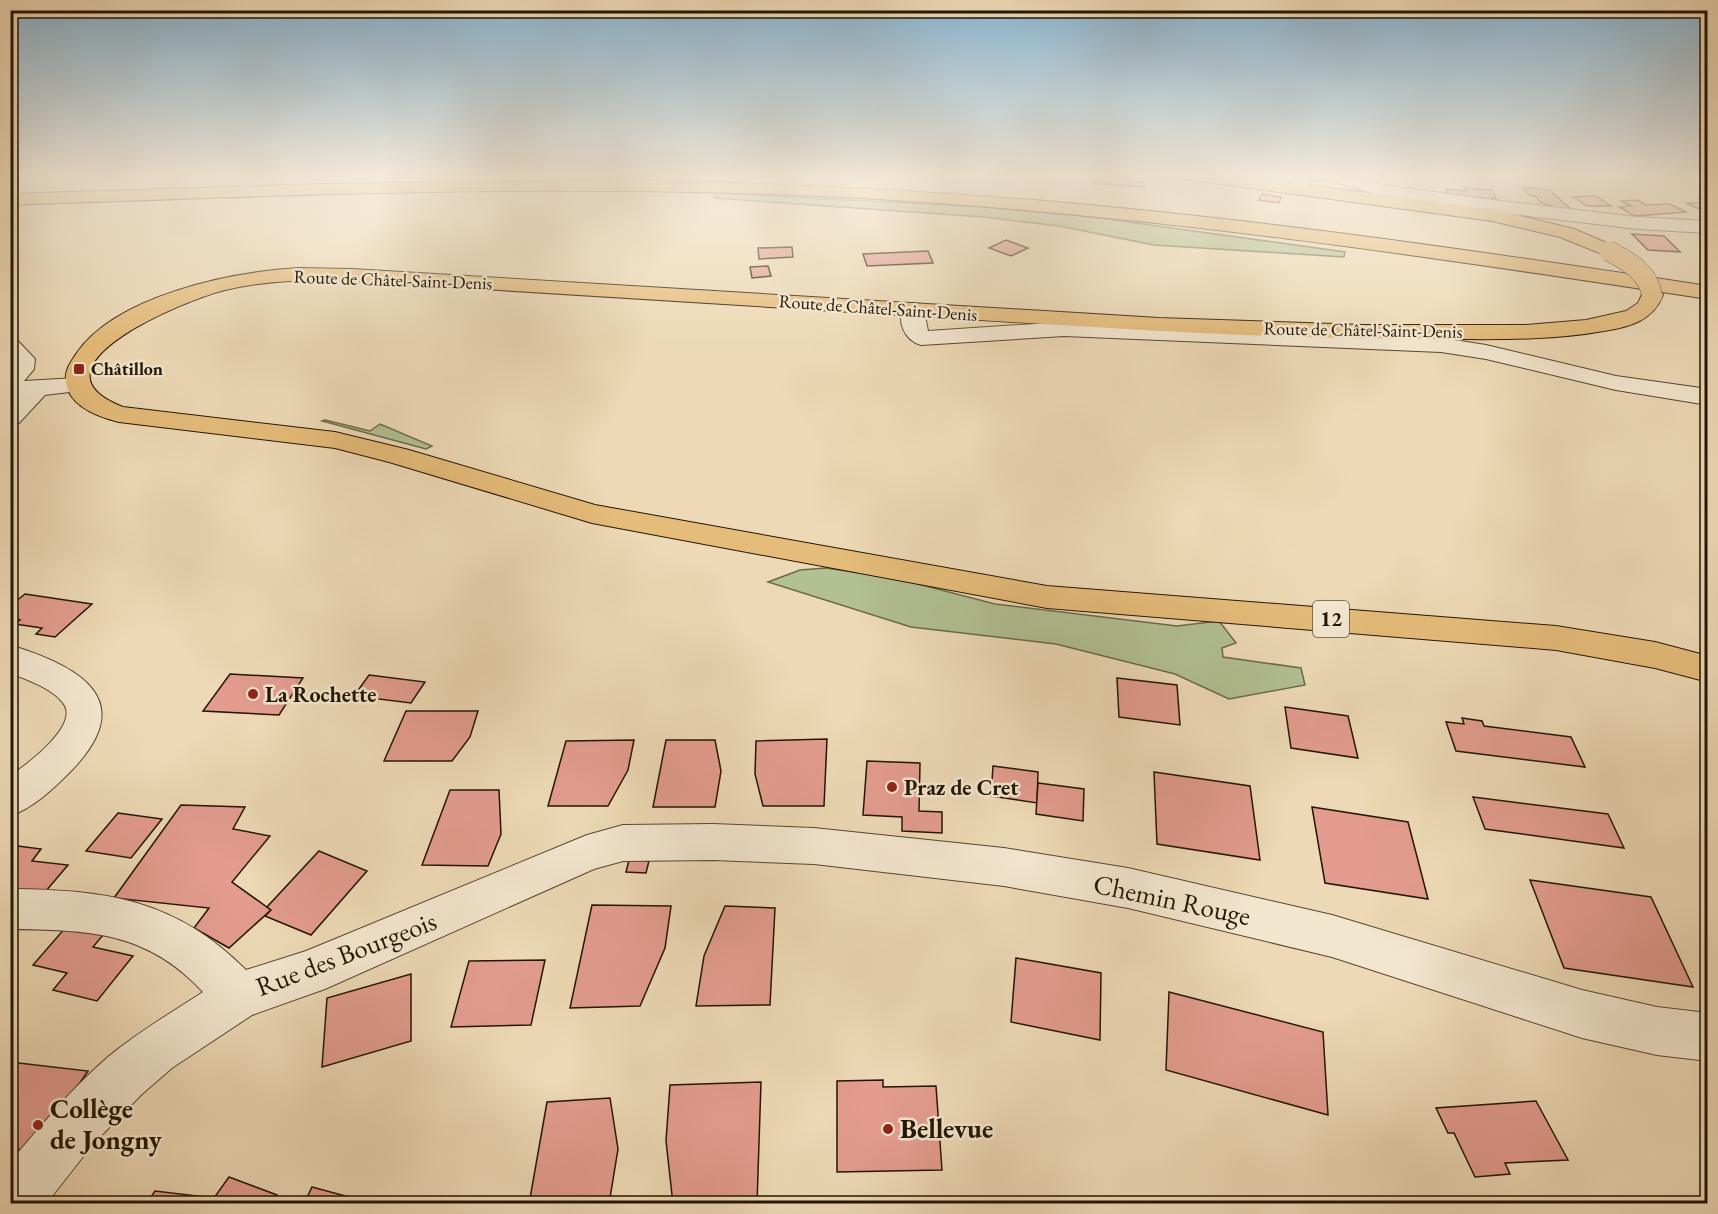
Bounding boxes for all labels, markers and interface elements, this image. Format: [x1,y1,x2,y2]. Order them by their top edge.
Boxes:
street label: Route de Châtel-Saint-Denis [293,265,493,294]
street label: Route de Châtel-Saint-Denis [778,289,978,326]
street label: Route de Châtel-Saint-Denis [1263,316,1463,343]
place label: Châtillon [91,357,163,380]
marker: Châtillon [72,362,86,376]
road number: 12 [1313,601,1349,637]
place label: La Rochette [265,680,377,709]
marker: La Rochette [246,687,260,701]
place label: Praz de Cret [904,773,1019,802]
marker: Praz de Cret [885,780,899,794]
street label: Chemin Rouge [1090,866,1254,933]
street label: Rue des Bourgeois [250,903,441,1004]
place label: Collège de Jongny [50,1091,163,1157]
place label: Bellevue [900,1111,993,1146]
marker: Collège de Jongny [31,1118,45,1132]
marker: Bellevue [881,1122,895,1136]

